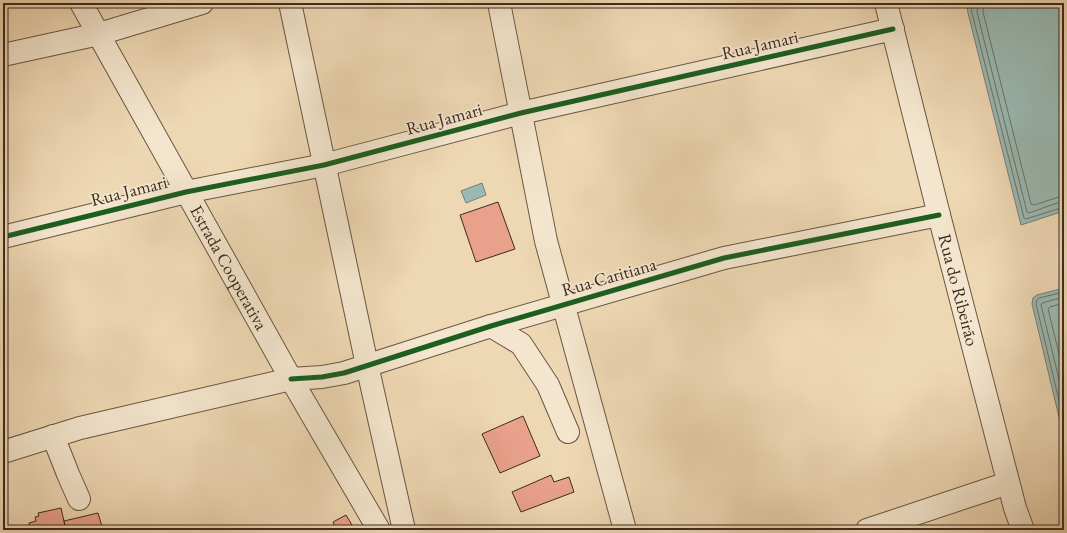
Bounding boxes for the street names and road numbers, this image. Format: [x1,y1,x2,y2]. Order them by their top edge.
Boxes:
street label: Rua Jamari [719,24,801,64]
street label: Rua Jamari [403,97,485,140]
street label: Rua Jamari [88,170,170,211]
street label: Estrada Cooperativa [185,201,274,335]
street label: Rua do Ribeirão [933,231,985,348]
street label: Rua Caritiana [559,252,660,301]

